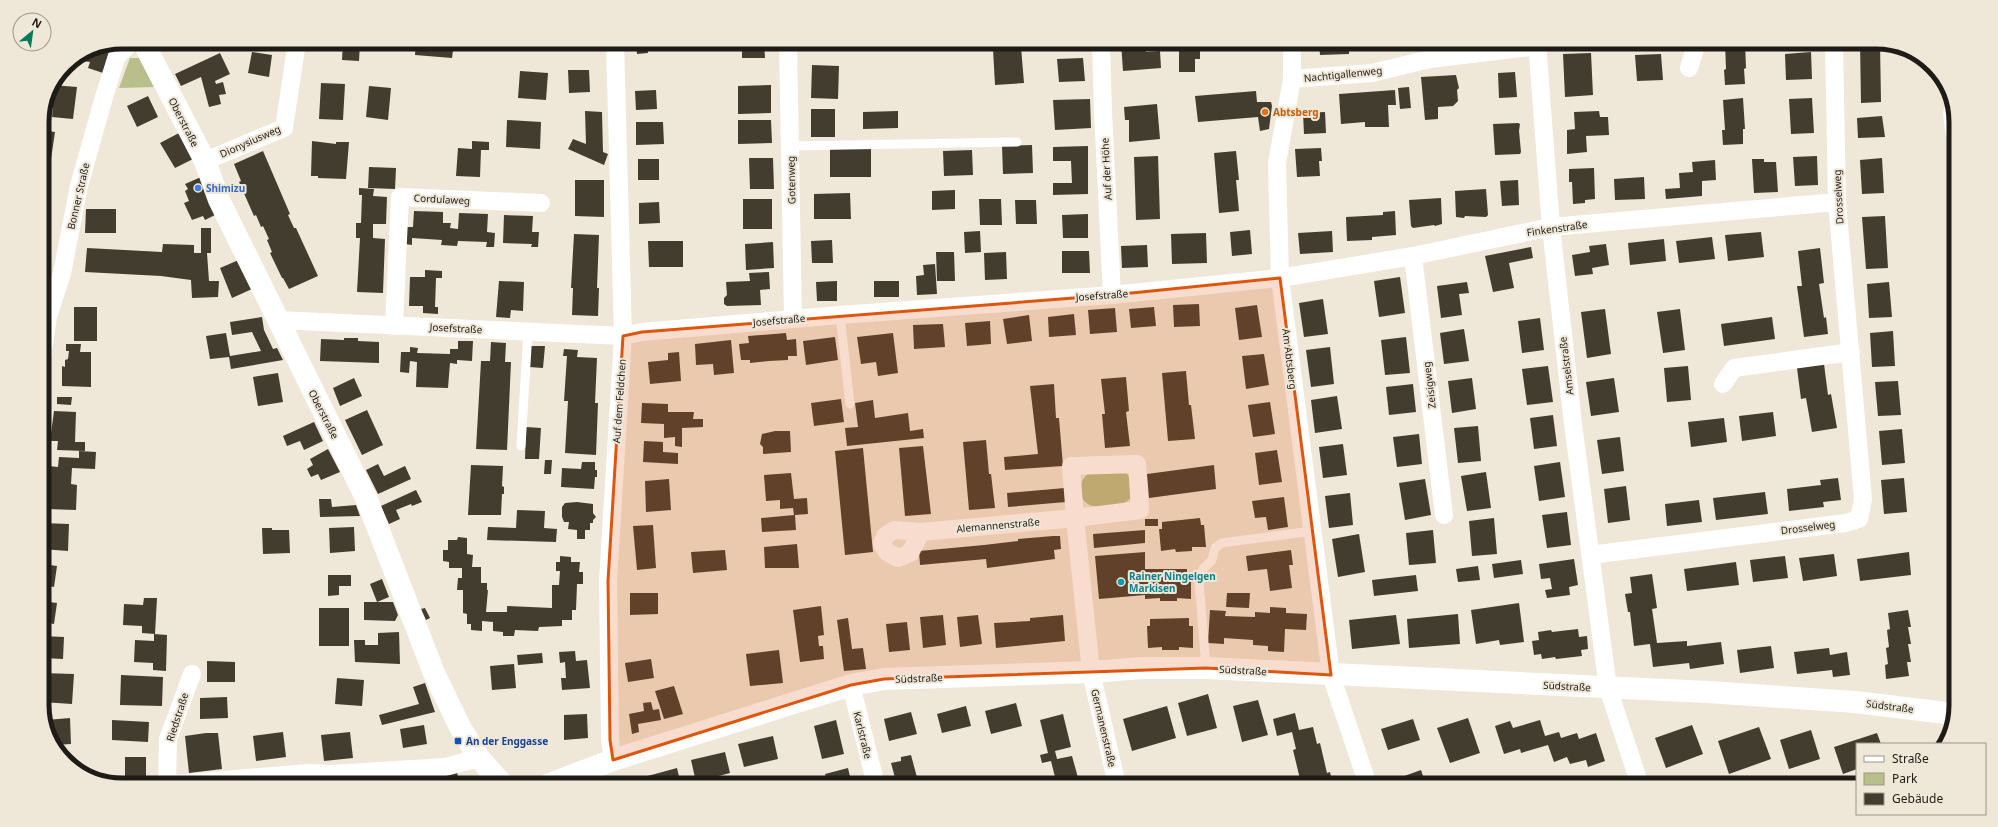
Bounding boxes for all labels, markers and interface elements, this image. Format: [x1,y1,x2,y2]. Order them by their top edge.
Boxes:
north arrow [12,12,52,52]
text: N [30,14,45,32]
street label: Nachtigallenweg [1303,63,1383,85]
street label: Oberstraße [166,95,203,149]
place label: Abtsberg [1273,105,1319,119]
marker: Abtsberg [1260,107,1270,117]
street label: Dionysiusweg [217,121,283,161]
street label: Auf der Höhe [1097,137,1115,201]
street label: Gotenweg [784,156,798,204]
street label: Bonner Straße [64,161,93,231]
street label: Drosselweg [1830,169,1846,225]
place label: Shimizu [206,181,245,195]
marker: Shimizu [193,183,203,193]
street label: Cordulaweg [413,191,471,207]
street label: Finkenstraße [1526,217,1589,239]
street label: Josefstraße [1074,286,1129,304]
street label: Josefstraße [751,311,806,329]
street label: Josefstraße [428,320,483,336]
street label: Am Abtsberg [1279,328,1301,390]
street label: Amselstraße [1555,336,1577,396]
street label: Auf dem Feldchen [609,358,629,444]
street label: Zeisigweg [1419,361,1439,409]
street label: Oberstraße [306,387,343,441]
street label: Alemannenstraße [956,514,1041,536]
street label: Drosselweg [1780,517,1836,537]
place label: Rainer Ningelgen Markisen [1129,569,1216,595]
marker: Rainer Ningelgen Markisen [1116,577,1126,587]
street label: Südstraße [1219,662,1268,678]
street label: Südstraße [895,670,943,686]
street label: Südstraße [1543,678,1592,694]
street label: Germanenstraße [1088,687,1120,769]
street label: Riedstraße [163,690,192,743]
street label: Südstraße [1865,696,1915,716]
street label: Karlstraße [850,710,876,761]
place label: An der Enggasse [466,734,548,748]
marker: An der Enggasse [453,736,463,746]
legend [1856,743,1986,815]
text: Straße [1892,750,1929,767]
text: Park [1892,770,1918,787]
text: Gebäude [1892,790,1943,807]

